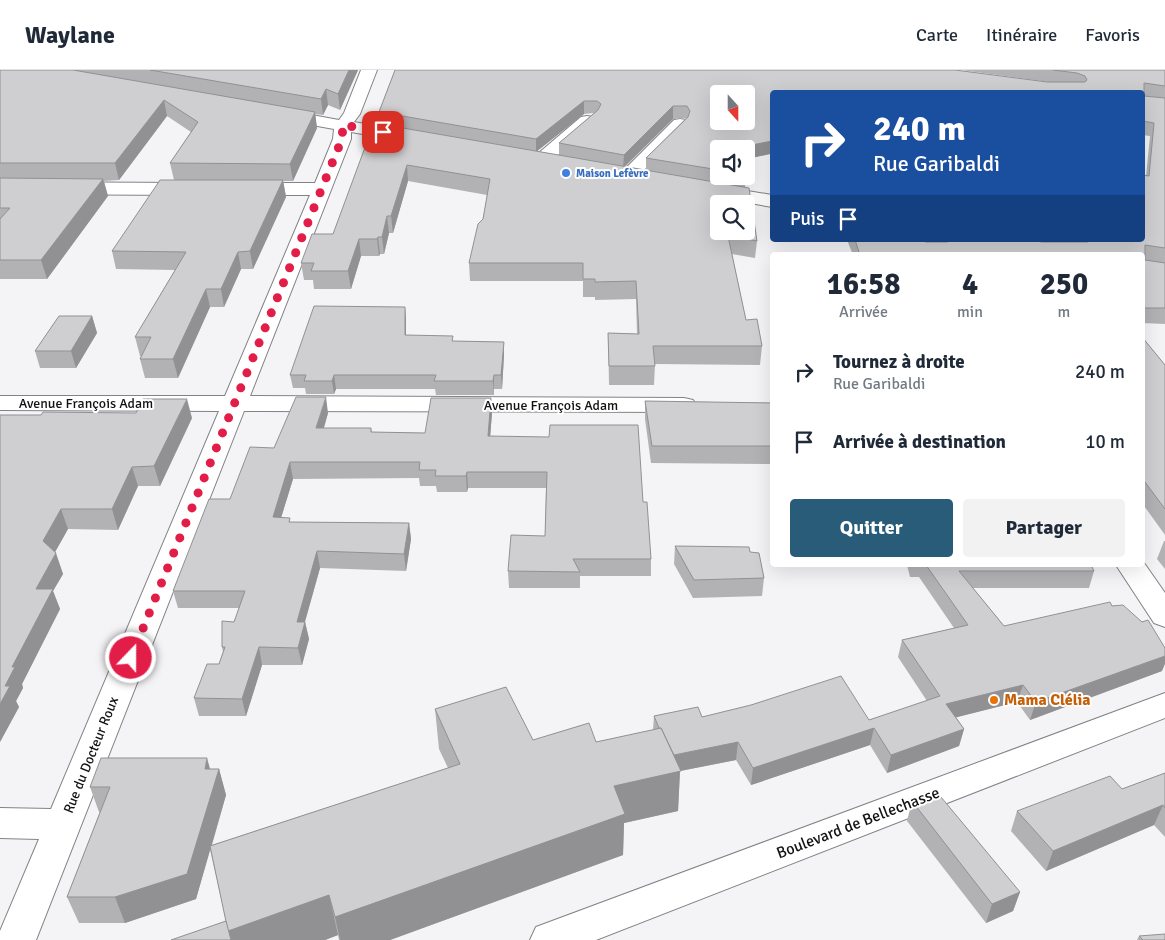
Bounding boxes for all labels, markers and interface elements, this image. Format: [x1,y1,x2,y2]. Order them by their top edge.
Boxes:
text: Waylane [25,20,115,50]
text: Carte [916,24,958,46]
text: Itinéraire [986,24,1057,46]
text: Favoris [1085,24,1140,46]
north arrow [710,85,755,130]
map controls [710,85,755,240]
text: 240 m [873,107,966,150]
icon: right [790,110,855,175]
pin [362,111,404,153]
icon: arrive [369,118,397,146]
button: sound [710,140,755,185]
text: Rue Garibaldi [873,150,1000,177]
marker: Maison Lefèvre [560,167,572,179]
place label: Maison Lefèvre [576,167,649,180]
button: search [710,195,755,240]
icon: arrive [834,205,862,233]
text: Puis [790,207,824,231]
text: 16:58 [827,266,900,303]
text: 4 [962,266,978,303]
text: 250 [1040,266,1088,303]
text: Arrivée [839,302,888,322]
text: min [957,302,983,322]
text: m [1058,302,1070,322]
text: Tournez à droite [833,350,965,374]
icon: right [790,358,818,386]
text: 240 m [1075,360,1125,384]
text: Rue Garibaldi [833,374,925,394]
street label: Avenue François Adam [19,395,153,412]
street label: Avenue François Adam [484,397,618,414]
icon: arrive [790,428,818,456]
text: Arrivée à destination [833,430,1006,454]
text: 10 m [1085,430,1125,454]
button: Quitter [790,499,953,557]
button: Partager [963,499,1125,557]
position arrow [104,631,156,683]
place label: Mama Clélia [1004,690,1091,710]
street label: Rue du Docteur Roux [60,694,122,816]
marker: Mama Clélia [988,694,1000,706]
street label: Boulevard de Bellechasse [773,783,943,863]

